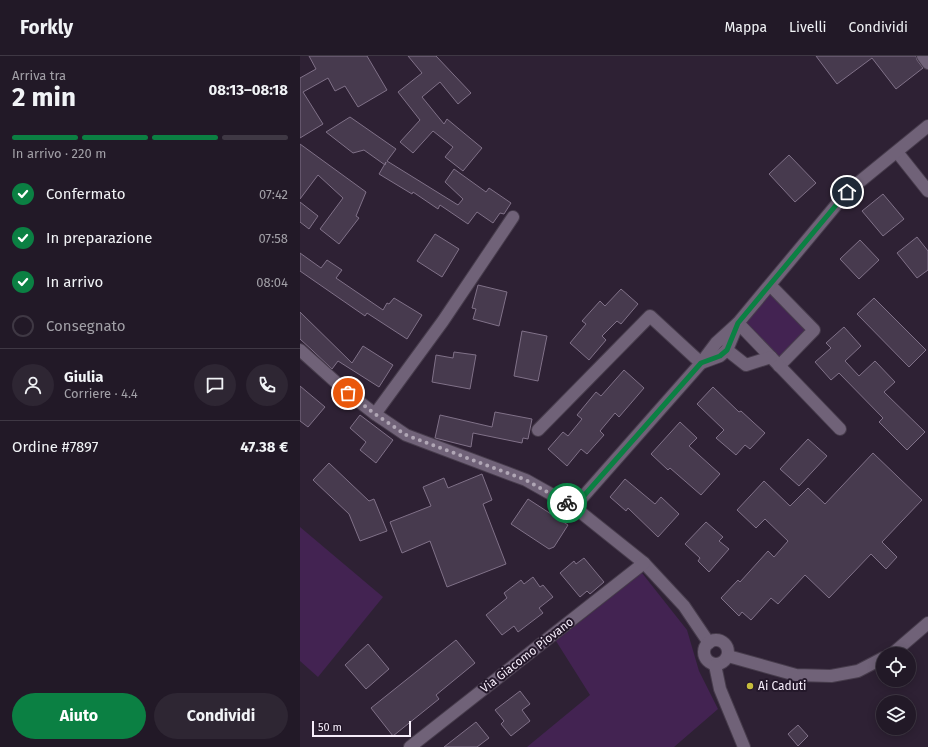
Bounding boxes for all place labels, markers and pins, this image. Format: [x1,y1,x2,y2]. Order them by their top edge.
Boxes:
pin [830,175,864,209]
pin [331,376,365,410]
place label: Ai Caduti [758,679,806,693]
marker: Ai Caduti [745,681,755,691]

